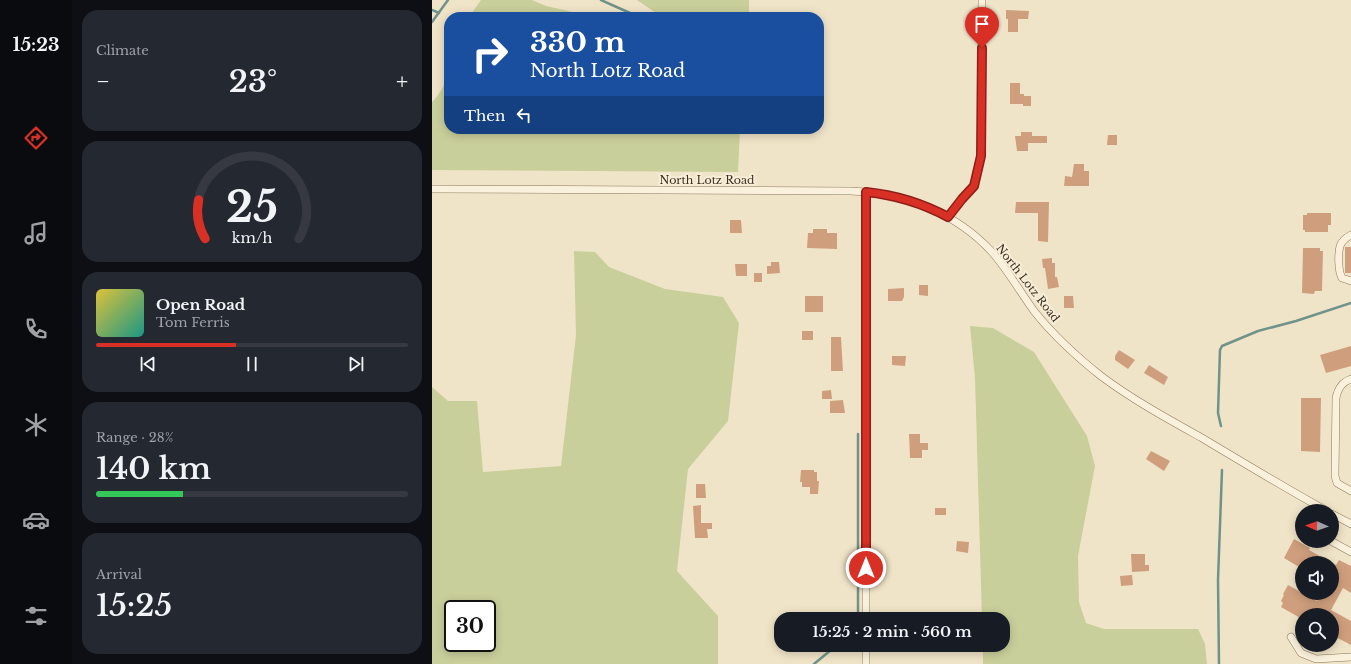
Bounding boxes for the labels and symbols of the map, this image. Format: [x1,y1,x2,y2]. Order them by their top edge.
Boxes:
pin [965,7.0,999,48]
street label: North Lotz Road [660,173,755,187]
street label: North Lotz Road [993,241,1063,325]
north arrow [1295,504,1339,548]
position arrow [845,547,887,589]
speed limit sign: 30 [444,600,496,652]

